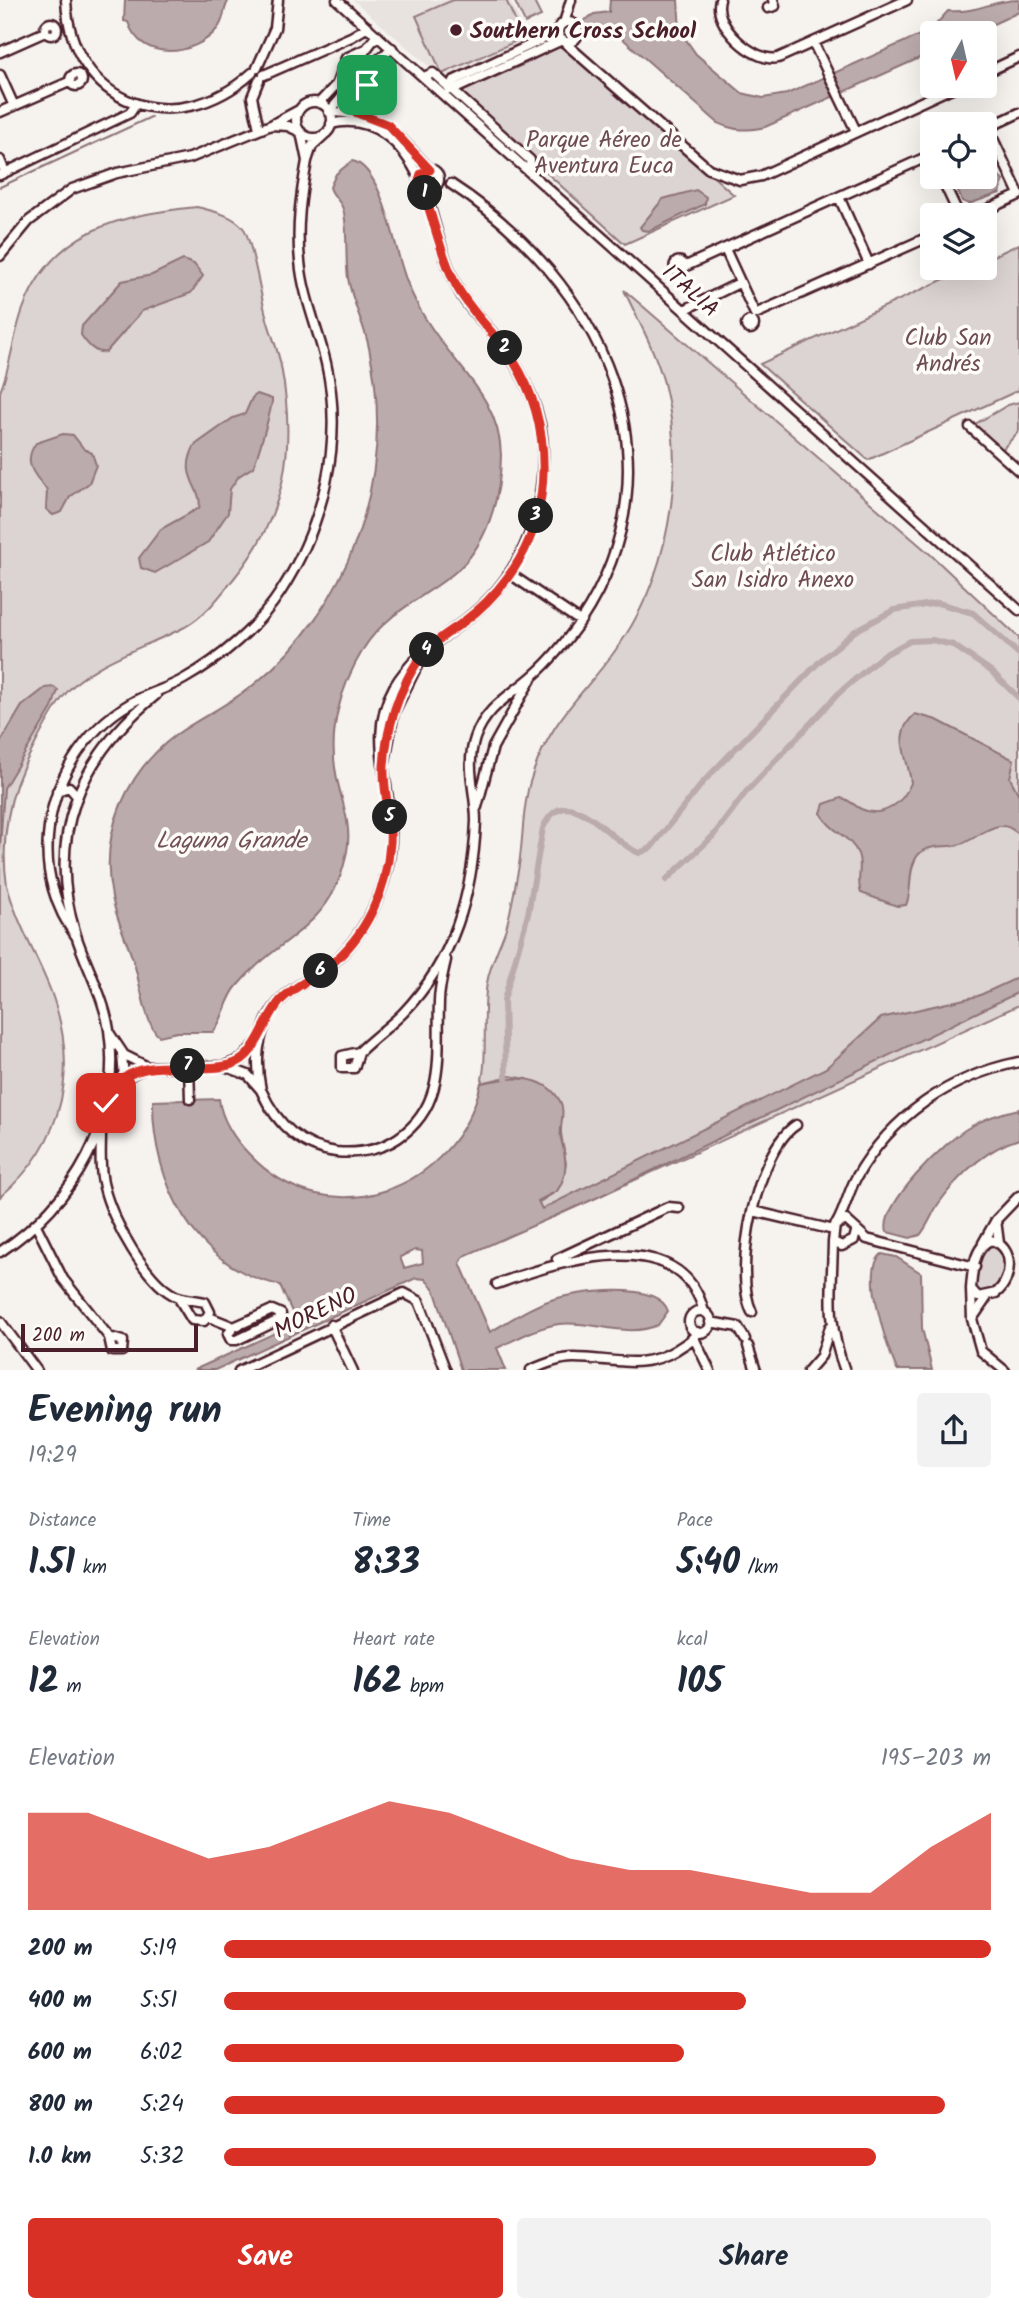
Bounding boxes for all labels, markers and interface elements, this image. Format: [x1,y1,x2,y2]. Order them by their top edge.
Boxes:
place label: Southern Cross School [470,14,697,50]
north arrow [920,21,998,98]
map controls [920,21,997,280]
marker: Southern Cross School [448,22,464,38]
pin [337,55,397,115]
icon: arrive [348,66,386,104]
button: locate [920,112,997,189]
park label: Parque Aéreo de Aventura Euca [526,123,682,185]
pin: 1 [408,176,442,210]
text: 1 [422,177,427,207]
button: layers [920,203,997,280]
street label: ITALIA [653,256,727,327]
park label: Club San Andrés [904,321,992,383]
pin: 2 [488,330,522,366]
text: 2 [499,332,510,362]
pin: 3 [518,498,554,534]
text: 3 [530,500,541,530]
park label: Club Atlético San Isidro Anexo [692,537,854,599]
pin: 4 [410,632,444,668]
text: 4 [421,634,432,664]
pin: 5 [372,800,408,834]
text: 5 [385,801,394,831]
water label: Laguna Grande [156,822,308,861]
pin: 6 [304,954,338,988]
text: 6 [315,955,326,985]
pin: 7 [170,1048,206,1084]
text: 7 [183,1050,192,1080]
pin [76,1073,136,1133]
icon: check [87,1084,125,1122]
street label: MORENO [268,1278,364,1349]
text: 200 m [32,1321,85,1351]
scale bar [21,1322,198,1353]
text: Evening run [28,1382,222,1442]
button: share [917,1393,991,1467]
text: 19:29 [28,1438,77,1474]
text: Distance [28,1506,96,1536]
text: Time [352,1506,391,1536]
text: Pace [677,1506,713,1536]
text: 1.51 [28,1536,75,1592]
text: 8:33 [352,1536,420,1592]
text: 5:40 [677,1536,740,1592]
text: km [75,1553,107,1583]
text: /km [740,1553,778,1583]
text: Elevation [28,1625,100,1655]
text: Heart rate [352,1625,435,1655]
text: kcal [677,1625,708,1655]
text: 12 [28,1655,59,1711]
text: 162 [352,1655,402,1711]
text: 105 [677,1655,723,1711]
text: m [59,1672,82,1702]
text: bpm [402,1672,444,1702]
text: Elevation [28,1741,115,1777]
text: 195–203 m [881,1741,991,1777]
text: 200 m [28,1931,93,1967]
text: 5:19 [140,1931,176,1967]
text: 400 m [28,1983,92,2019]
text: 5:51 [140,1983,178,2019]
text: 600 m [28,2035,92,2071]
text: 6:02 [140,2035,183,2071]
text: 800 m [28,2087,93,2123]
text: 5:24 [140,2087,184,2123]
text: 1.0 km [28,2139,91,2175]
text: 5:32 [140,2139,185,2175]
button: Save [28,2218,503,2298]
button: Share [517,2218,991,2298]

